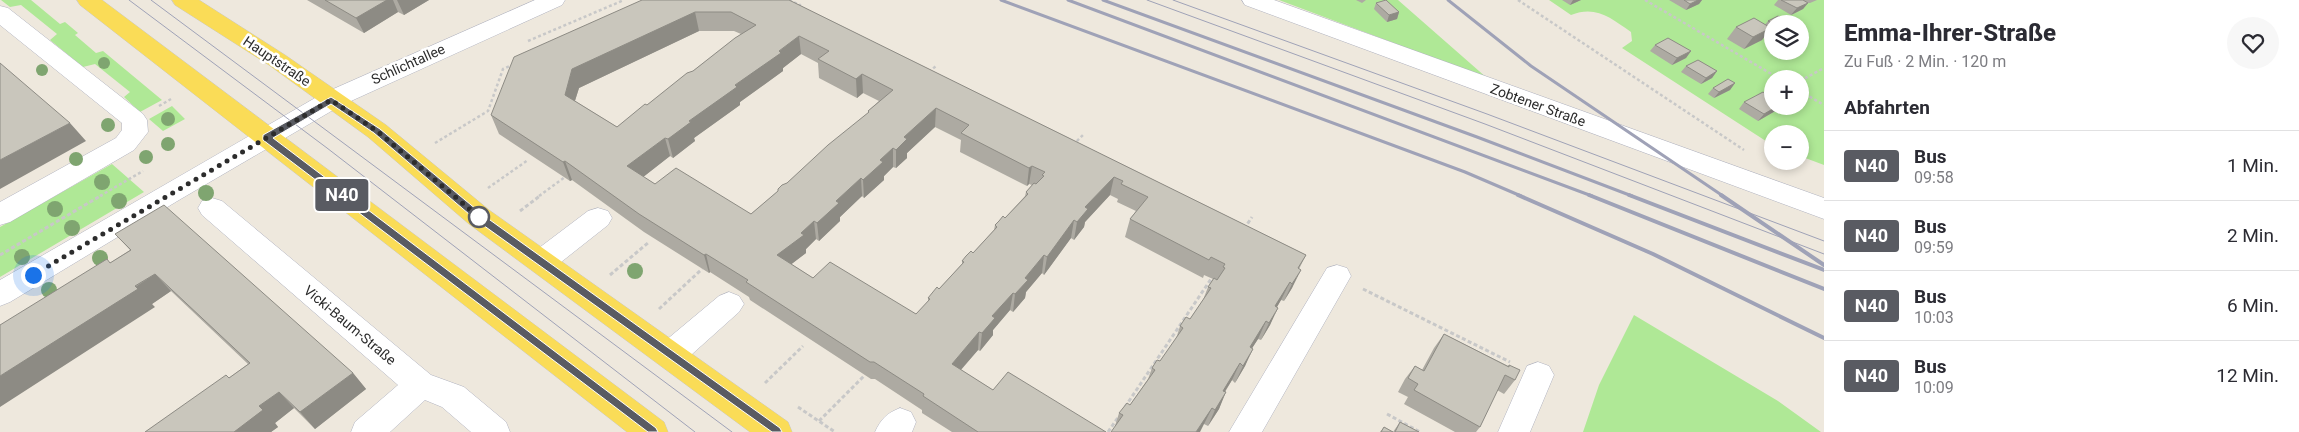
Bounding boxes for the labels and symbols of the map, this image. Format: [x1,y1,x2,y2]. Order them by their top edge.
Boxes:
street label: Hauptstraße [240,33,314,89]
street label: Schlichtallee [369,41,447,87]
street label: Zobtener Straße [1488,80,1588,130]
line badge: N40 [313,179,371,211]
unlabelled marker [468,206,490,228]
your location [21,263,46,288]
street label: Vicki-Baum-Straße [301,282,399,368]

